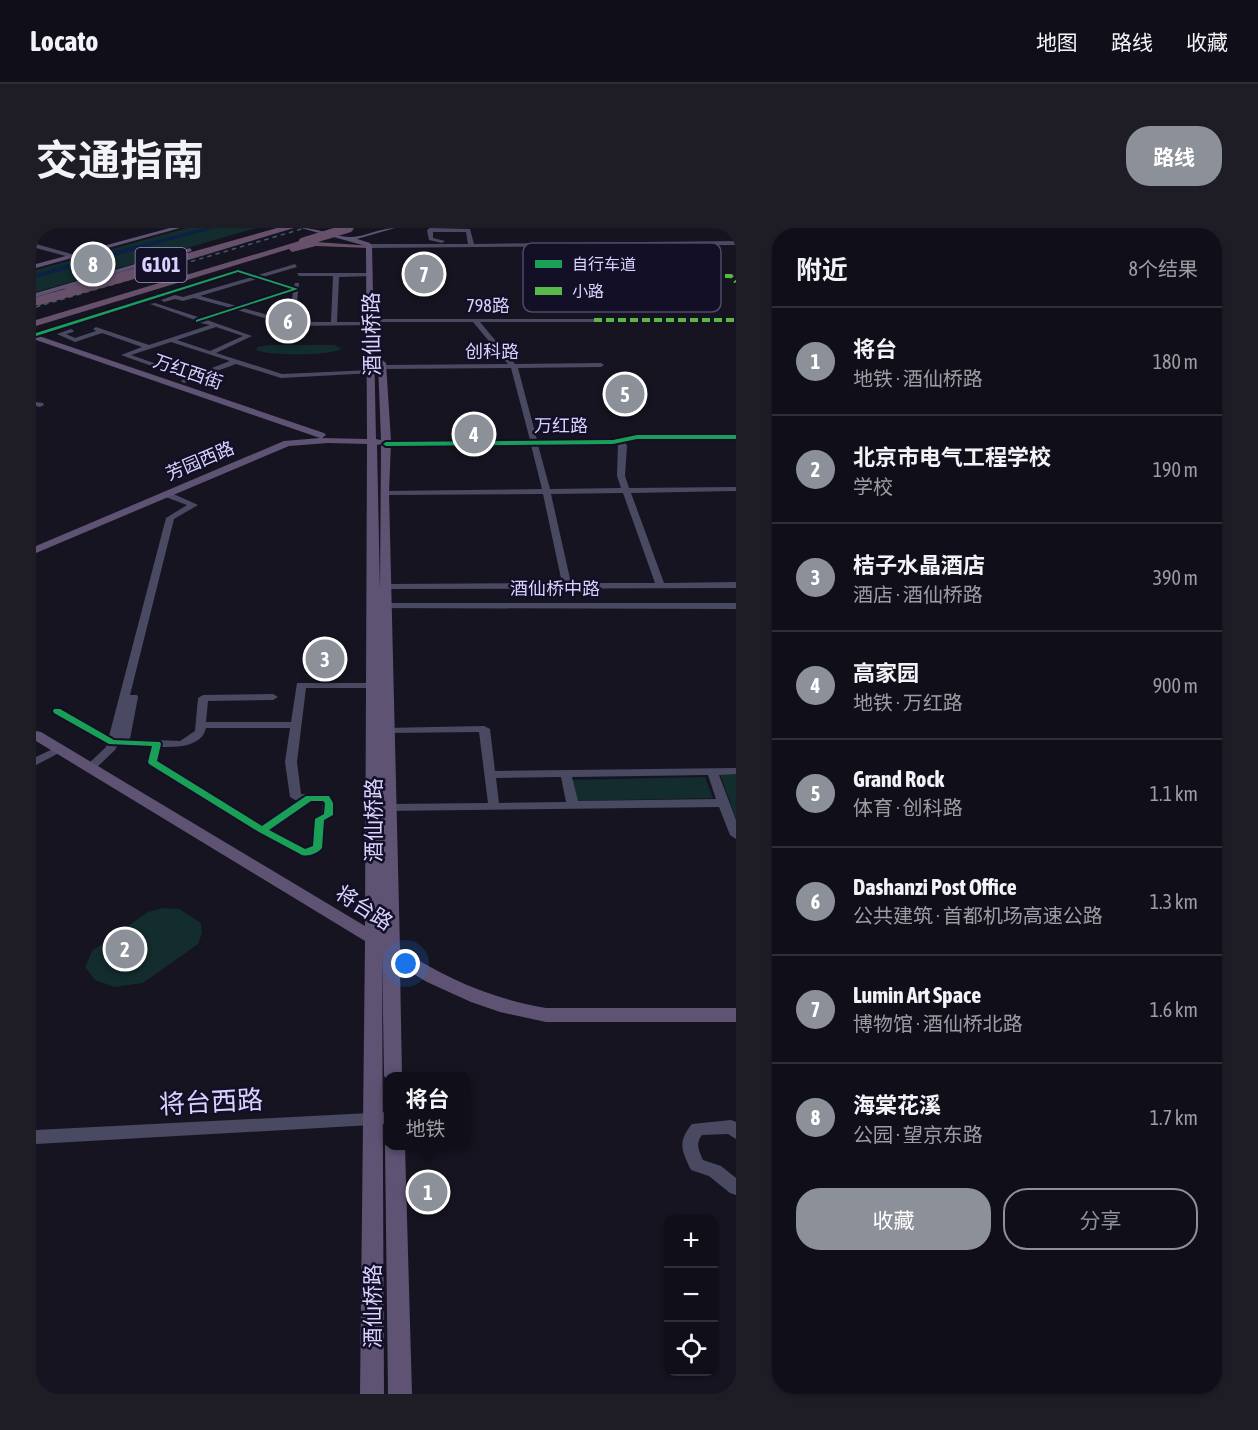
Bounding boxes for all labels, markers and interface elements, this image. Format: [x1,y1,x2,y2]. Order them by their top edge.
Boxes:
text: Locato [30,25,98,57]
text: 地图 [1036,30,1078,54]
text: 路线 [1111,30,1153,54]
text: 收藏 [1186,30,1228,54]
button: 路线 [1126,126,1222,186]
text: 交通指南 [36,136,204,184]
pin: 8 [74,242,112,286]
legend [523,243,721,312]
road number: G101 [136,248,186,282]
pin: 7 [404,252,444,296]
text: 自行车道 [572,255,636,273]
text: 附近 [796,255,848,285]
text: 8个结果 [1129,257,1198,280]
text: 小路 [572,282,604,300]
street label: 酒仙桥路 [358,292,384,376]
street label: 798路 [466,295,510,316]
pin: 6 [268,298,308,344]
text: 将台 [853,336,897,362]
street label: 创科路 [465,341,519,362]
street label: 万红西街 [151,350,226,393]
text: 1 [811,350,820,373]
text: 180 m [1153,350,1198,373]
text: 地铁 · 酒仙桥路 [853,367,983,390]
pin: 5 [606,372,644,416]
pin: 4 [454,412,494,456]
street label: 万红路 [534,415,588,436]
street label: 芳园西路 [163,437,237,484]
text: 北京市电气工程学校 [853,444,1051,470]
text: 2 [811,458,820,481]
text: 190 m [1153,458,1198,481]
text: 学校 [853,475,893,498]
text: 桔子水晶酒店 [853,552,985,578]
text: 3 [811,566,820,589]
text: 390 m [1153,566,1198,589]
street label: 酒仙桥中路 [510,578,600,599]
text: 酒店 · 酒仙桥路 [853,583,983,606]
pin: 3 [306,636,344,682]
text: 高家园 [853,660,919,686]
text: 4 [811,674,820,697]
text: 900 m [1153,674,1198,697]
text: 地铁 · 万红路 [853,691,963,714]
text: Grand Rock [853,766,944,792]
street label: 酒仙桥路 [361,778,385,862]
text: 5 [811,782,820,805]
text: 1.1 km [1150,782,1198,805]
text: 体育 · 创科路 [853,796,963,819]
text: Dashanzi Post Office [853,874,1017,900]
street label: 将台路 [332,880,397,934]
text: 6 [811,890,820,913]
text: 1.3 km [1150,890,1198,913]
text: 公共建筑 · 首都机场高速公路 [853,904,1103,927]
pin: 2 [106,926,145,972]
your location [391,949,420,978]
text: Lumin Art Space [853,982,981,1008]
text: 7 [811,998,820,1021]
text: 1.6 km [1150,998,1198,1021]
text: 博物馆 · 酒仙桥北路 [853,1012,1023,1035]
popup [384,1072,471,1150]
street label: 将台西路 [158,1084,264,1120]
text: 将台 [405,1086,450,1112]
text: 海棠花溪 [853,1092,941,1118]
text: 8 [811,1106,820,1129]
text: 1.7 km [1150,1106,1198,1129]
text: 地铁 [405,1117,445,1140]
text: 公园 · 望京东路 [853,1123,983,1146]
pin: 1 [408,1170,448,1214]
button: 收藏 [796,1188,991,1250]
button: 分享 [1003,1188,1198,1250]
map controls [664,1214,718,1376]
button: + [664,1214,718,1268]
street label: 酒仙桥路 [360,1264,384,1348]
button: − [664,1268,718,1322]
button: locate [664,1322,718,1376]

